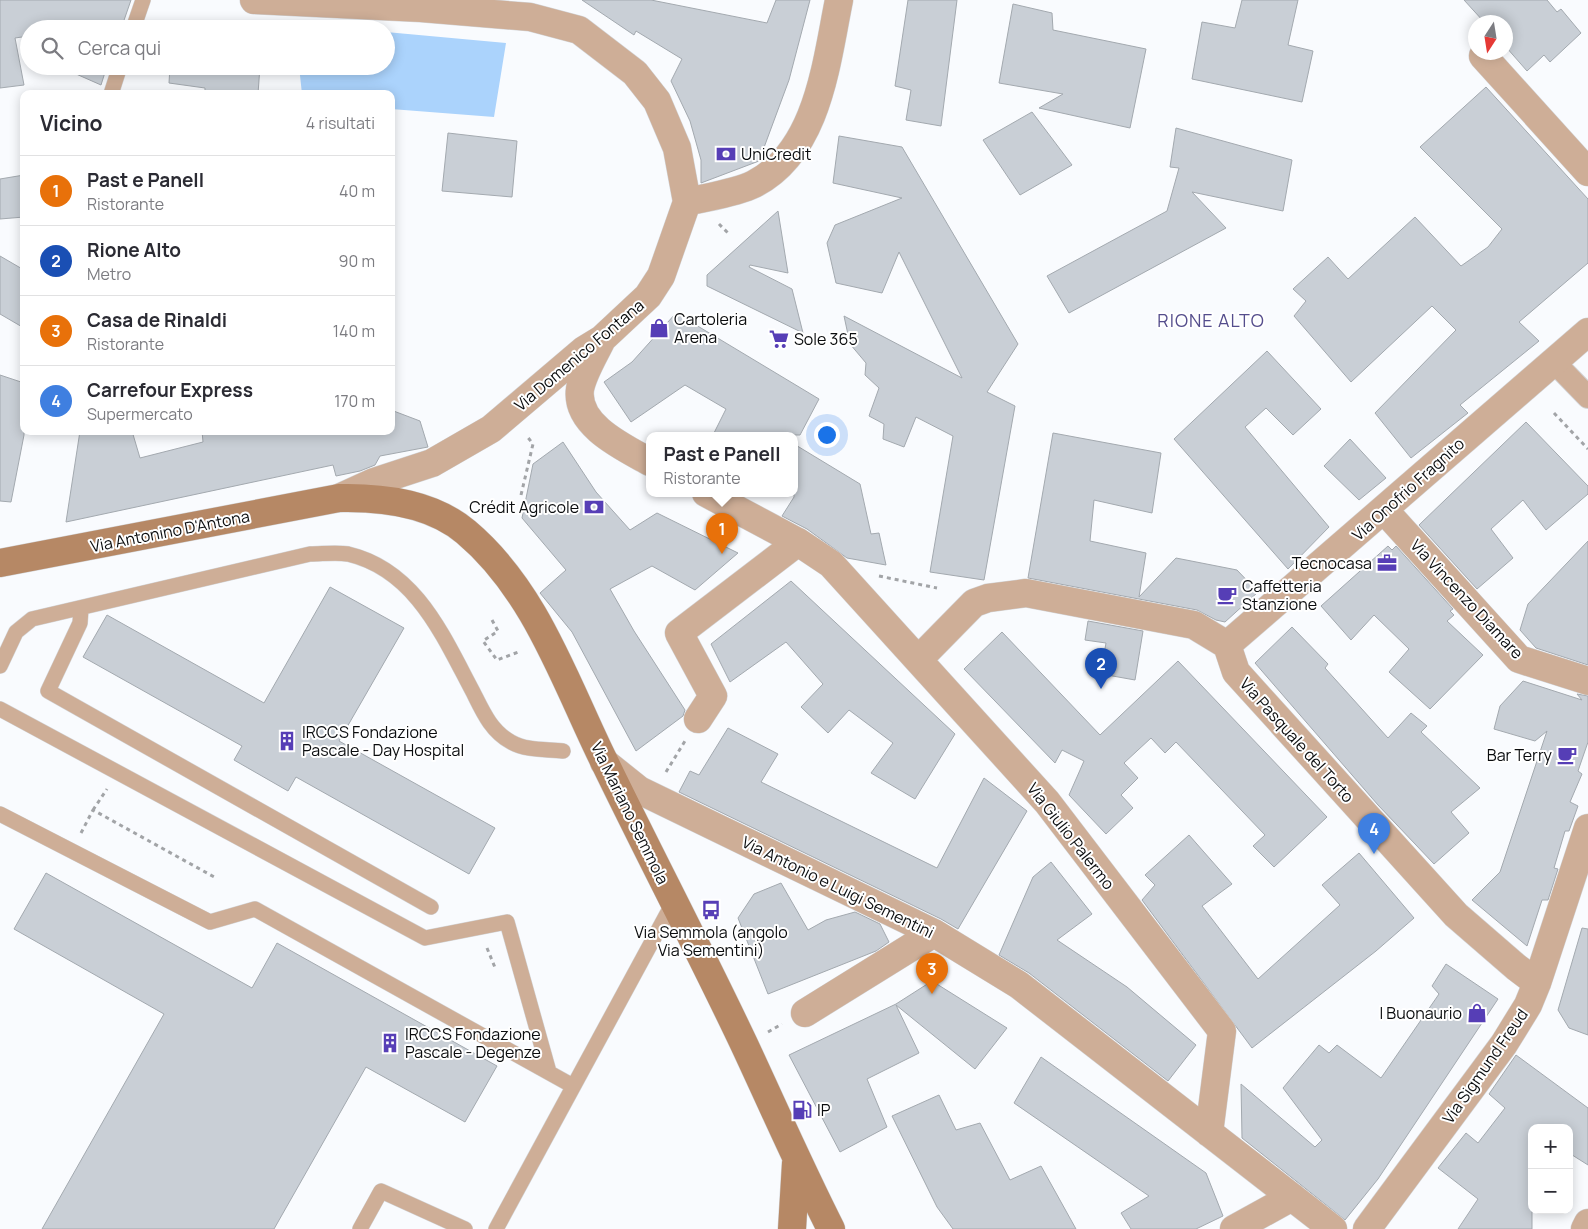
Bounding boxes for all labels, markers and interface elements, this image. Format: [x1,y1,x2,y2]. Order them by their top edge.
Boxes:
north arrow [1468,15,1513,60]
search box [20,20,395,75]
icon: search [38,34,66,62]
text: Cerca qui [78,35,161,61]
text: Vicino [40,109,103,137]
text: 4 risultati [306,112,375,134]
bank icon: UniCredit [715,143,737,165]
place label: UniCredit [741,143,812,165]
text: Past e Panell [87,167,204,193]
text: 1 [52,180,60,202]
text: 40 m [339,180,375,202]
text: Ristorante [87,193,164,215]
text: Rione Alto [87,237,181,263]
text: 2 [51,250,61,272]
text: 90 m [339,250,375,272]
text: Metro [87,263,131,285]
street label: Via Domenico Fontana [509,294,649,416]
text: Casa de Rinaldi [87,307,227,333]
place label: Cartoleria Arena [674,308,747,348]
district label: RIONE ALTO [1157,308,1265,332]
shop icon: Cartoleria Arena [648,317,670,339]
text: 3 [51,320,61,342]
text: 140 m [333,320,375,342]
supermarket icon: Sole 365 [768,328,790,350]
place label: Sole 365 [794,328,858,350]
text: Ristorante [87,333,164,355]
text: Carrefour Express [87,377,253,403]
text: 4 [51,390,61,412]
text: 170 m [334,390,375,412]
text: Supermercato [87,403,193,425]
your location [814,422,840,448]
popup [646,432,798,497]
street label: Via Onofrio Fragnito [1347,433,1469,545]
text: Past e Panell [663,441,781,467]
text: Ristorante [663,467,741,489]
place label: Crédit Agricole [469,496,579,518]
bank icon: Crédit Agricole [583,496,605,518]
street label: Via Antonino D'Antona [89,505,251,557]
pin: 1 [706,513,738,554]
street label: Via Vincenzo Diamare [1406,534,1528,664]
place label: Tecnocasa [1292,552,1372,574]
office icon: Tecnocasa [1376,552,1398,574]
place label: Caffetteria Stanzione [1242,575,1322,615]
cafe icon: Caffetteria Stanzione [1216,584,1238,606]
pin: 2 [1085,648,1117,689]
street label: Via Pasquale del Torto [1235,673,1359,807]
place label: IRCCS Fondazione Pascale - Day Hospital [302,721,464,761]
building icon: IRCCS Fondazione Pascale - Day Hospital [276,730,298,752]
street label: Via Mariano Semmola [586,738,674,888]
place label: Bar Terry [1487,744,1553,766]
cafe icon: Bar Terry [1556,744,1578,766]
street label: Via Giulio Palermo [1022,778,1120,894]
pin: 4 [1358,813,1390,854]
street label: Via Antonio e Luigi Sementini [738,831,938,943]
bus stop icon: Via Semmola (angolo Via Sementini) [700,899,722,921]
place label: Via Semmola (angolo Via Sementini) [634,921,788,961]
pin: 3 [916,953,948,994]
place label: I Buonaurio [1379,1002,1462,1024]
shop icon: I Buonaurio [1466,1002,1488,1024]
street label: Via Sigmund Freud [1437,1004,1533,1128]
place label: IRCCS Fondazione Pascale - Degenze [405,1023,541,1063]
building icon: IRCCS Fondazione Pascale - Degenze [379,1032,401,1054]
fuel station icon: IP [791,1099,813,1121]
place label: IP [817,1099,831,1121]
map controls [1528,1124,1573,1214]
button: + [1528,1124,1573,1169]
button: − [1528,1169,1573,1214]

